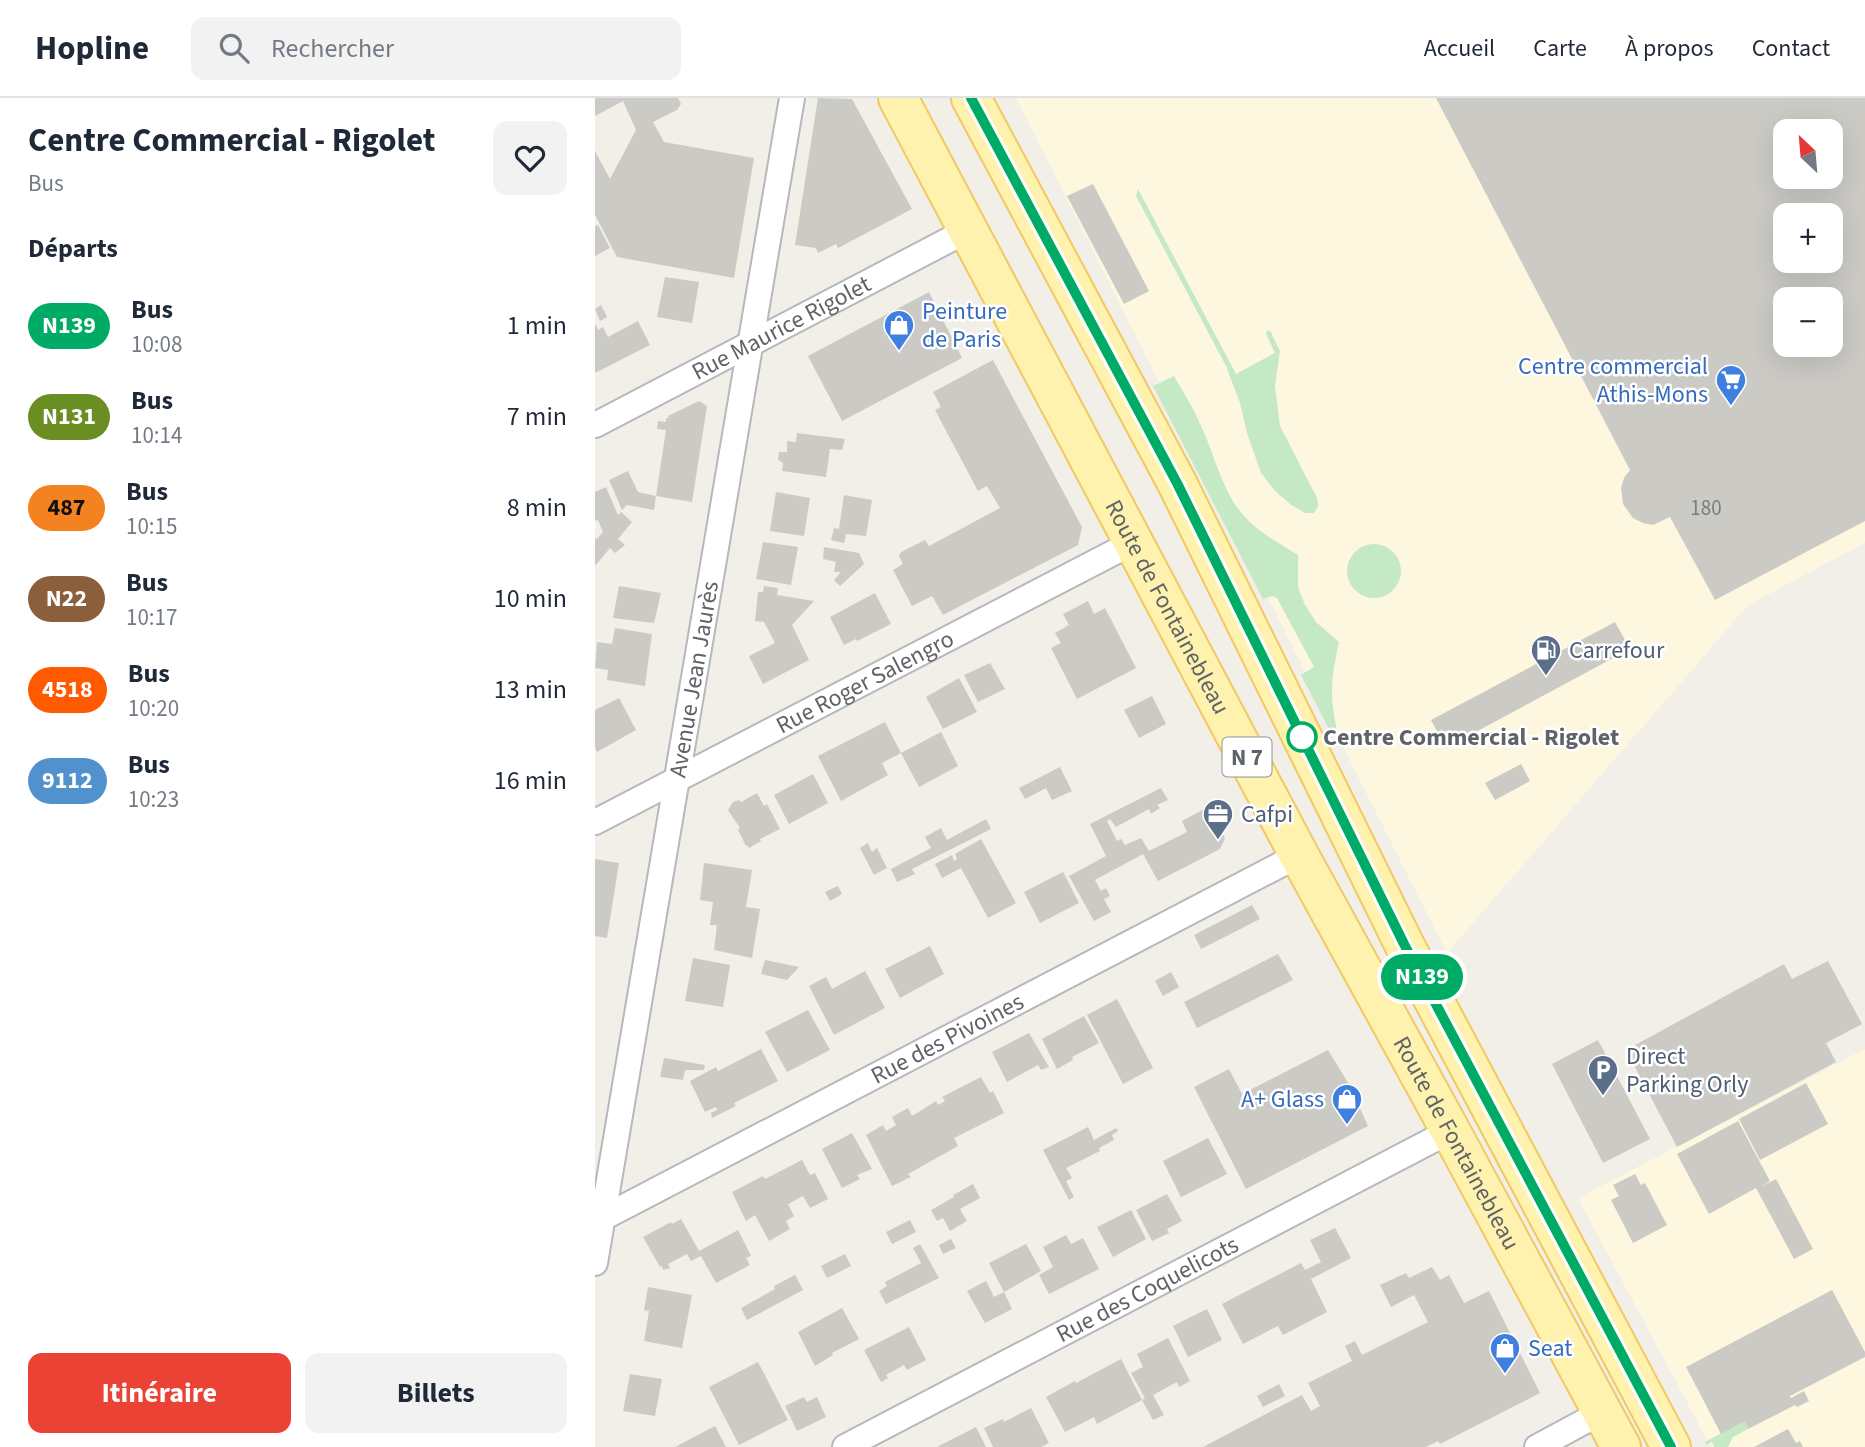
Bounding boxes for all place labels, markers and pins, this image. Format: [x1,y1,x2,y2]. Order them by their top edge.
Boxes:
place label: Peinture de Paris [922,294,1007,357]
shop icon: Peinture de Paris [882,308,916,352]
place label: Centre commercial Athis-Mons [1518,349,1708,412]
supermarket icon: Centre commercial Athis-Mons [1714,363,1748,407]
fuel station icon: Carrefour [1529,633,1563,677]
place label: Carrefour [1569,633,1665,668]
place label: Centre Commercial - Rigolet [1323,720,1619,755]
marker: Centre Commercial - Rigolet [1287,722,1317,752]
office icon: Cafpi [1201,797,1235,841]
place label: Cafpi [1241,797,1293,832]
place label: Direct Parking Orly [1626,1039,1748,1102]
parking icon: Direct Parking Orly [1586,1053,1620,1097]
place label: A+ Glass [1241,1082,1324,1117]
shop icon: A+ Glass [1330,1082,1364,1126]
shop icon: Seat [1488,1331,1522,1375]
place label: Seat [1528,1331,1572,1366]

